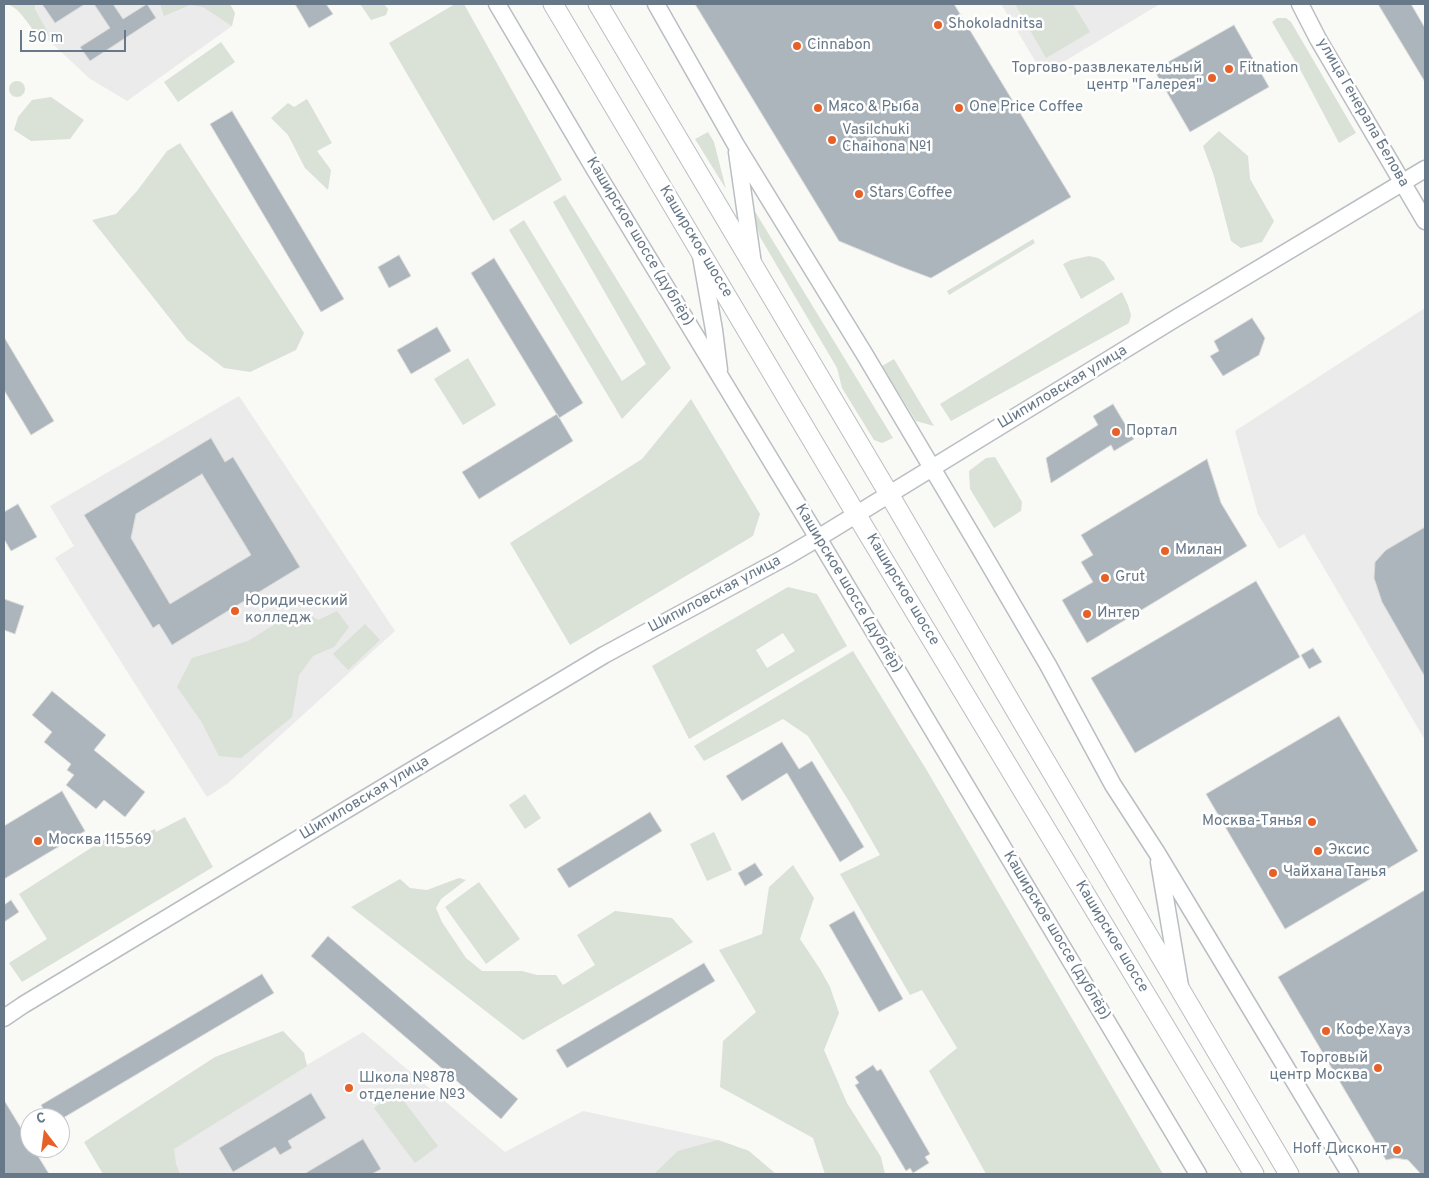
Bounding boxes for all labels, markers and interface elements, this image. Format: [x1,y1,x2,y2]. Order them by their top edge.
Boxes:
place label: Shokoladnitsa [948,16,1043,34]
marker: Shokoladnitsa [932,19,944,31]
scale bar [22,20,129,52]
text: 50 m [28,29,63,48]
street label: улица Генерала Белова [1312,36,1412,190]
place label: Cinnabon [807,37,871,55]
marker: Cinnabon [791,40,803,52]
place label: Торгово-развлекательный центр "Галерея" [1011,60,1202,95]
place label: Fitnation [1239,60,1298,78]
marker: Fitnation [1223,63,1235,75]
marker: Торгово-развлекательный центр "Галерея" [1206,72,1218,84]
place label: Мясо & Рыба [828,99,919,117]
place label: One Price Coffee [969,99,1083,117]
marker: Мясо & Рыба [812,102,824,114]
marker: One Price Coffee [953,102,965,114]
place label: Vasilchuki Chaihona №1 [842,122,932,157]
marker: Vasilchuki Chaihona №1 [826,134,838,146]
street label: Каширское шоссе (дублёр) [581,154,697,330]
street label: Каширское шоссе [654,183,736,301]
place label: Stars Coffee [869,185,952,203]
marker: Stars Coffee [853,188,865,200]
street label: Шипиловская улица [995,342,1131,434]
place label: Портал [1126,423,1177,441]
marker: Портал [1110,426,1122,438]
street label: Каширское шоссе (дублёр) [790,501,906,677]
street label: Каширское шоссе [861,531,943,649]
place label: Милан [1175,542,1222,560]
marker: Милан [1159,545,1171,557]
street label: Шипиловская улица [646,552,784,638]
place label: Grut [1115,569,1145,587]
marker: Grut [1099,572,1111,584]
place label: Юридический колледж [245,593,348,628]
marker: Юридический колледж [229,605,241,617]
place label: Интер [1097,605,1140,623]
marker: Интер [1081,608,1093,620]
street label: Шипиловская улица [297,753,433,845]
place label: Москва-Тянья [1202,813,1302,831]
marker: Москва-Тянья [1306,816,1318,828]
place label: Москва 115569 [48,832,152,850]
marker: Москва 115569 [32,835,44,847]
place label: Эксис [1328,842,1370,860]
marker: Эксис [1312,845,1324,857]
street label: Каширское шоссе (дублёр) [998,848,1114,1024]
place label: Чайхана Танья [1283,864,1386,882]
marker: Чайхана Танья [1267,867,1279,879]
street label: Каширское шоссе [1070,878,1152,996]
place label: Кофе Хауз [1336,1022,1411,1040]
marker: Кофе Хауз [1320,1025,1332,1037]
place label: Торговый центр Москва [1270,1050,1368,1085]
marker: Торговый центр Москва [1372,1062,1384,1074]
place label: Школа №878 отделение №3 [359,1070,466,1105]
marker: Школа №878 отделение №3 [343,1082,355,1094]
north arrow [20,1108,70,1158]
text: С [35,1110,48,1128]
place label: Hoff Дисконт [1292,1141,1387,1159]
marker: Hoff Дисконт [1391,1144,1403,1156]

